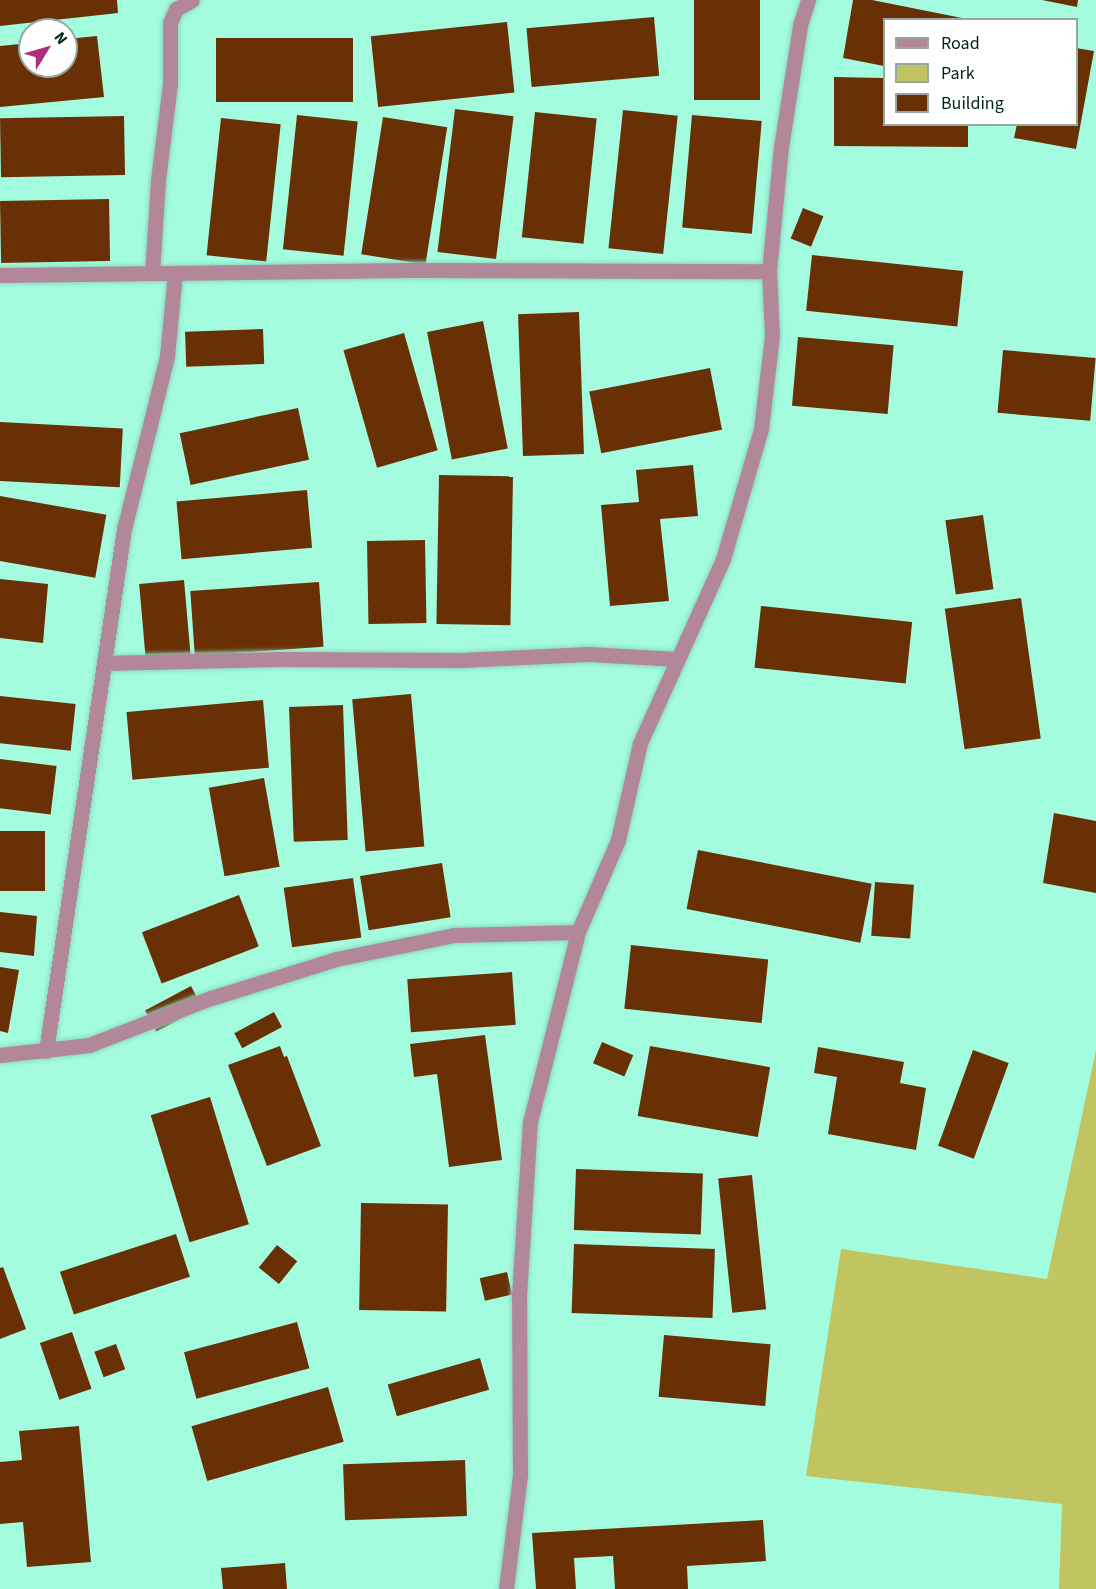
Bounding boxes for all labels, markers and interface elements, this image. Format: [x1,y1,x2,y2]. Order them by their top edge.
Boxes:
north arrow [18,18,78,78]
legend [883,18,1078,126]
text: N [49,27,73,49]
text: Road [941,31,980,56]
text: Park [941,61,975,86]
text: Building [941,91,1004,116]

